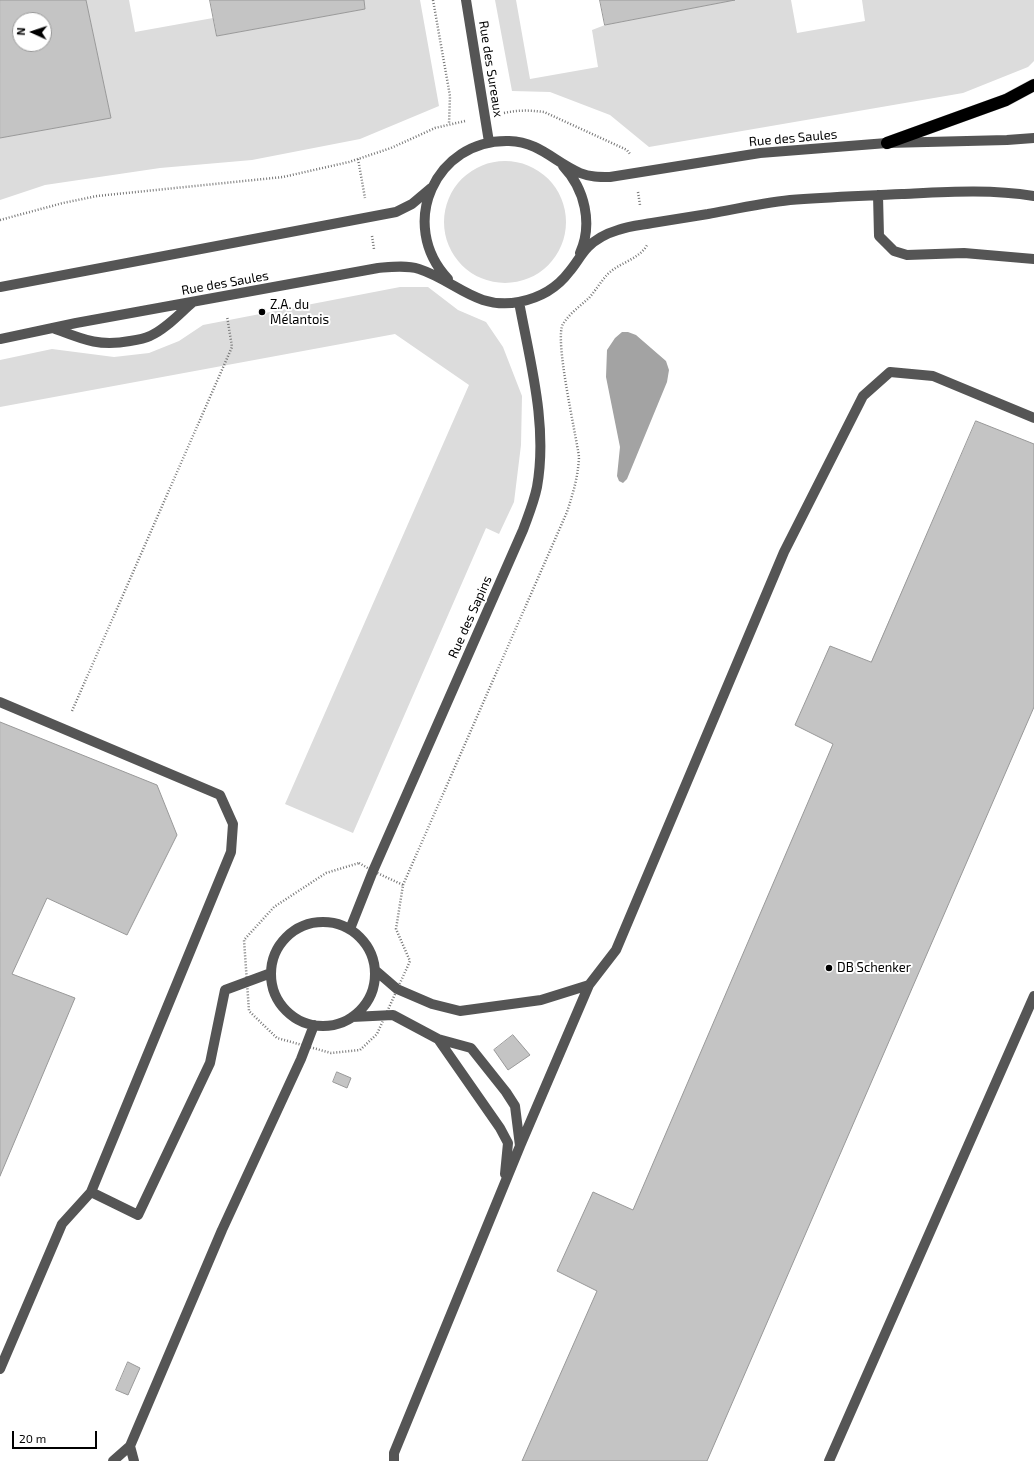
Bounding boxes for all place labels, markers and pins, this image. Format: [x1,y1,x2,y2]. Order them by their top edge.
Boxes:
place label: Z.A. du Mélantois [270,297,329,328]
marker: Z.A. du Mélantois [257,307,267,317]
place label: DB Schenker [837,960,911,976]
marker: DB Schenker [824,963,834,973]

